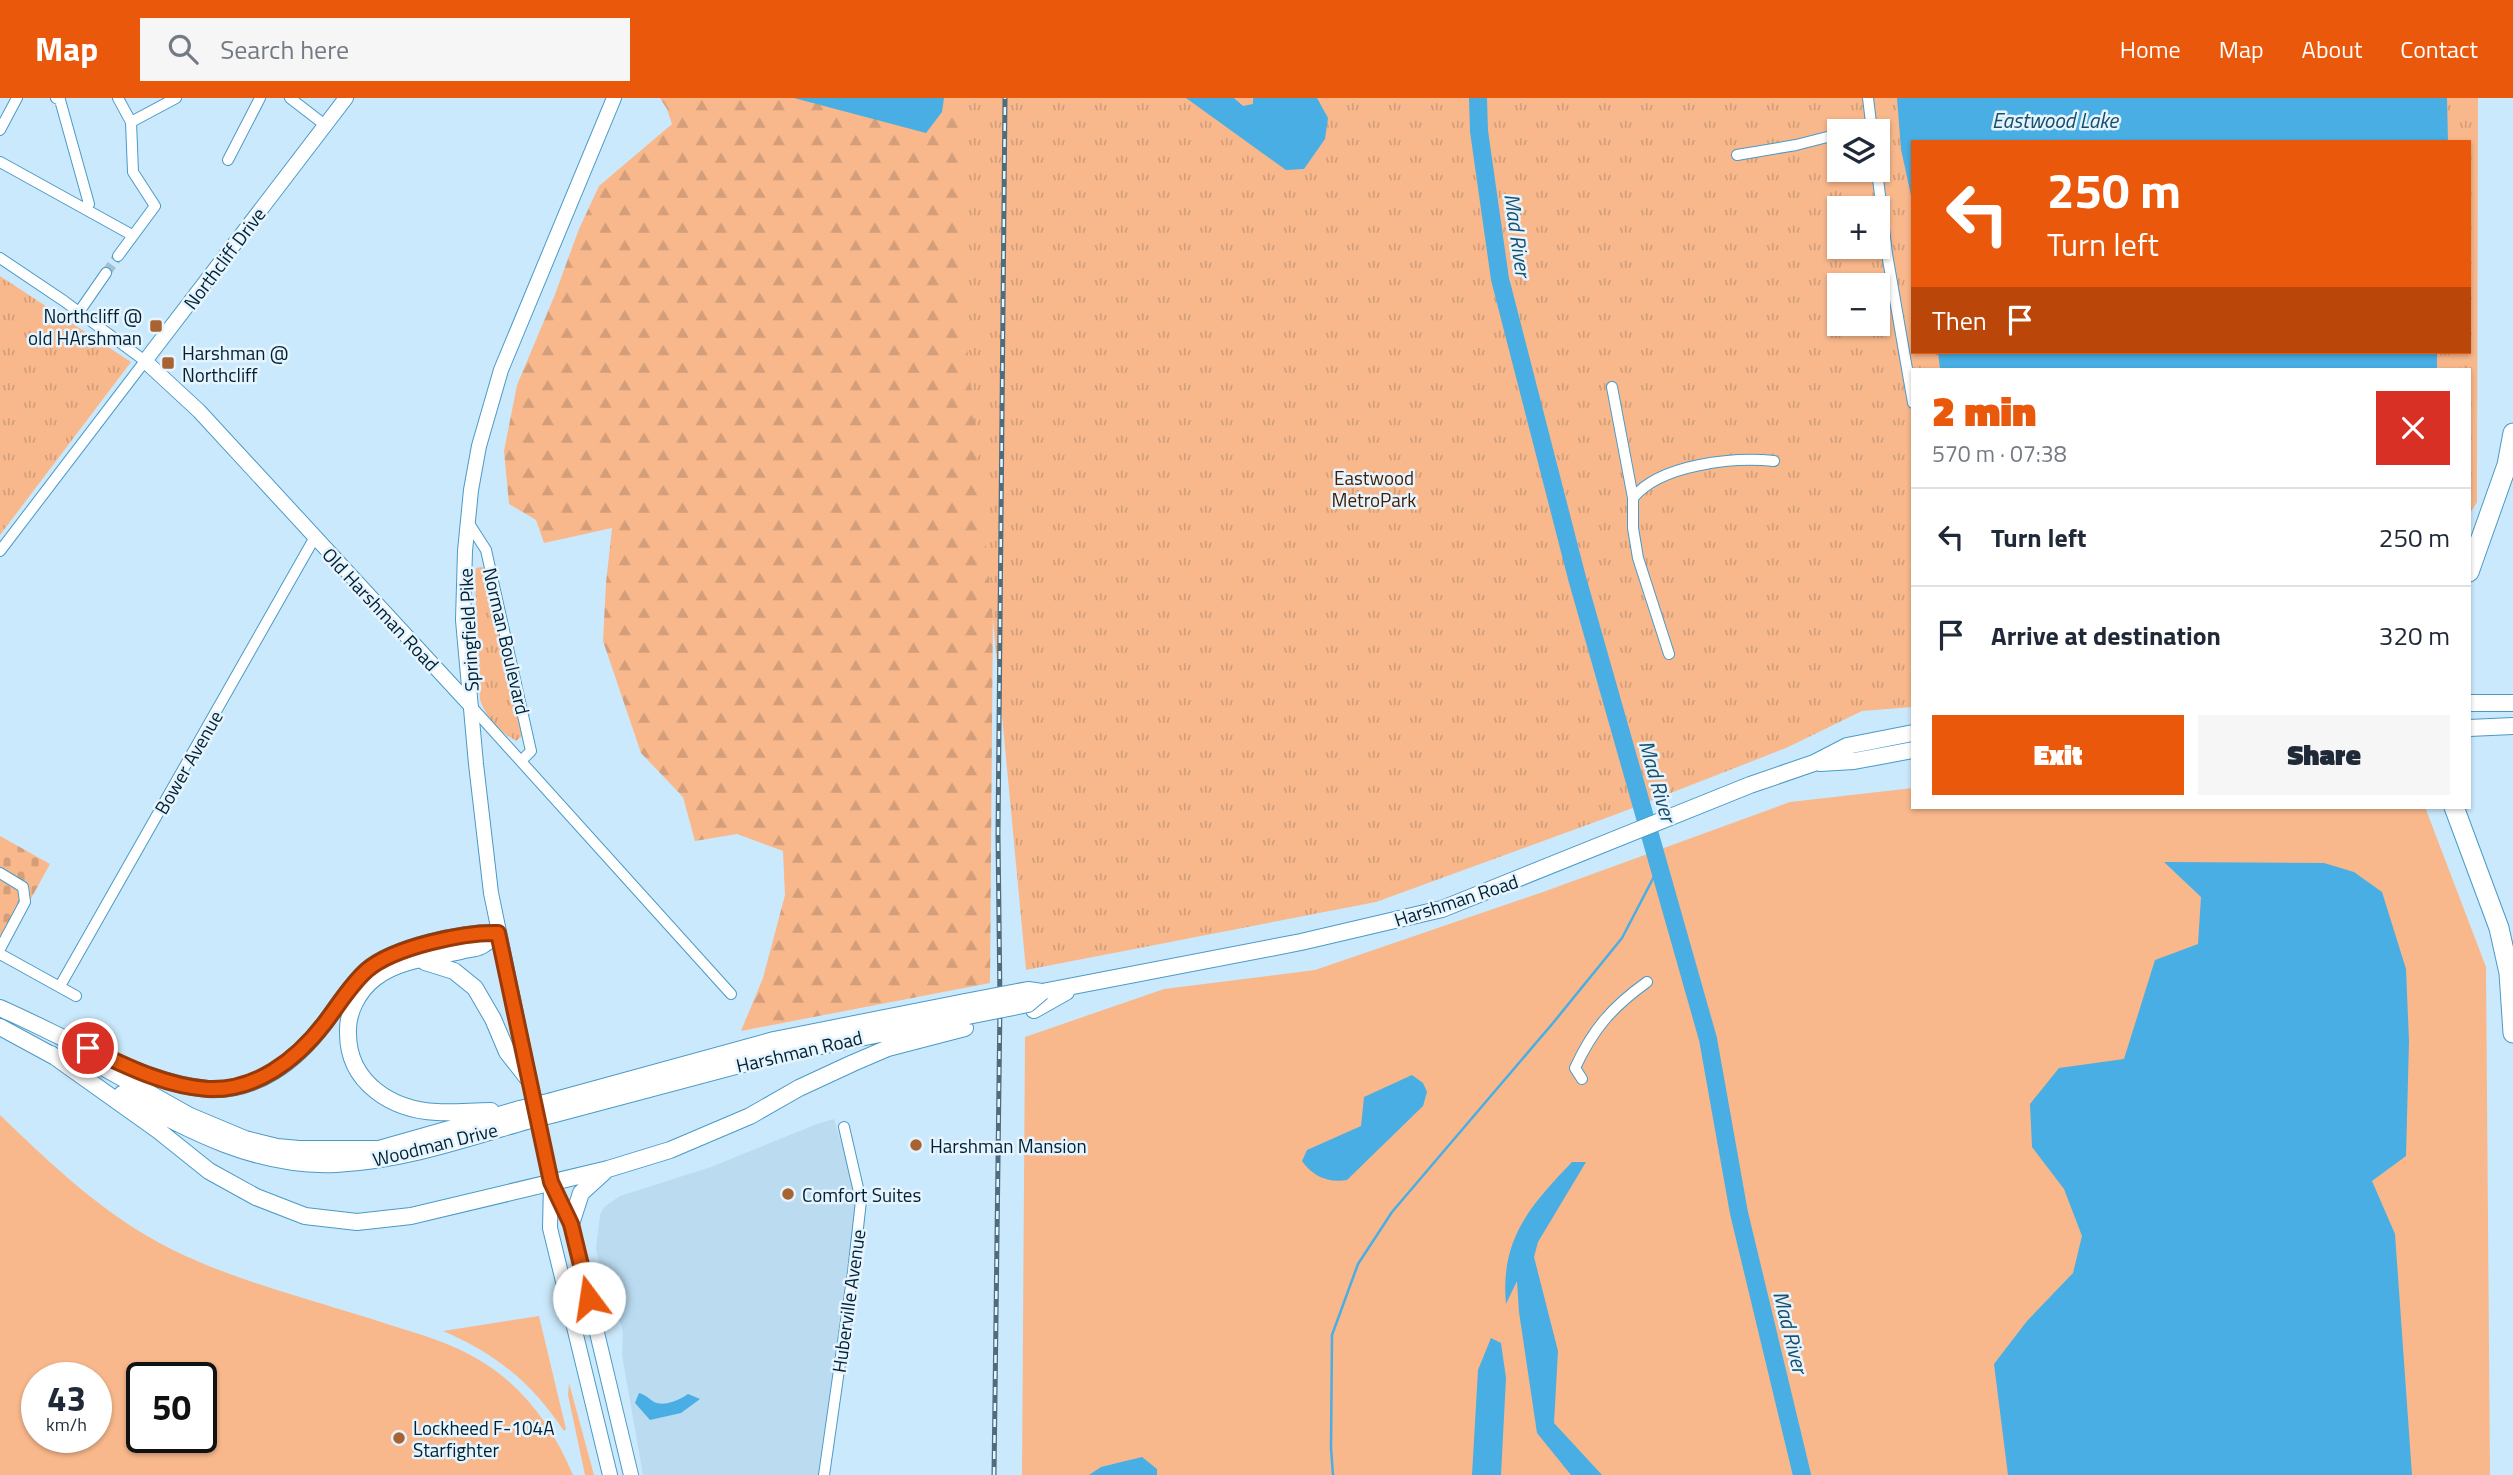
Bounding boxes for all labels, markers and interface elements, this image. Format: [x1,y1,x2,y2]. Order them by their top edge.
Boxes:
search box [140,18,630,81]
text: Map [35,24,98,74]
icon: search [164,30,202,68]
text: Search here [220,30,349,69]
text: Home [2120,31,2181,67]
text: Map [2219,31,2264,67]
text: About [2302,31,2362,67]
text: Contact [2400,31,2478,67]
water label: Eastwood Lake [1992,104,2119,136]
map controls [1827,119,1890,336]
button: layers [1827,119,1890,182]
text: 250 m [2047,152,2181,227]
icon: left [1932,168,2023,259]
water label: Mad River [1496,191,1540,281]
button: + [1827,196,1890,259]
street label: Northcliff Drive [176,201,272,315]
text: Turn left [2047,220,2159,268]
button: − [1827,273,1890,336]
place label: Northcliff @ old HArshman [28,301,142,352]
text: Then [1932,301,1987,340]
icon: arrive [2001,301,2039,339]
marker: Northcliff @ old HArshman [148,318,164,334]
place label: Harshman @ Northcliff [182,338,288,389]
marker: Harshman @ Northcliff [160,355,176,371]
text: 2 min [1932,378,2036,442]
button: close [2376,391,2450,465]
text: 570 m · 07:38 [1932,436,2067,471]
park label: Eastwood MetroPark [1332,463,1416,514]
icon: left [1932,518,1970,556]
text: Turn left [1991,518,2086,557]
text: 250 m [2379,518,2450,557]
street label: Old Harshman Road [316,541,446,677]
street label: Norman Boulevard [476,565,538,717]
street label: Springfield Pike [450,568,486,692]
icon: arrive [1932,616,1970,654]
text: Arrive at destination [1991,616,2221,655]
text: 320 m [2379,616,2450,655]
street label: Bower Avenue [146,705,230,819]
button: Exit [1932,715,2184,795]
button: Share [2198,715,2450,795]
water label: Mad River [1631,736,1686,828]
street label: Harshman Road [1390,866,1522,934]
pin [58,1018,118,1078]
street label: Harshman Road [733,1022,865,1080]
icon: arrive [69,1029,107,1067]
street label: Woodman Drive [369,1114,501,1174]
place label: Harshman Mansion [930,1131,1087,1160]
marker: Harshman Mansion [908,1137,924,1153]
place label: Comfort Suites [802,1180,921,1209]
marker: Comfort Suites [780,1186,796,1202]
street label: Huberville Avenue [824,1227,872,1375]
position arrow [552,1261,626,1335]
water label: Mad River [1765,1288,1817,1379]
speed limit sign: 50 [126,1362,217,1453]
text: 43 [47,1371,86,1425]
text: km/h [46,1411,87,1438]
place label: Lockheed F-104A Starfighter [413,1413,555,1464]
marker: Lockheed F-104A Starfighter [391,1430,407,1446]

